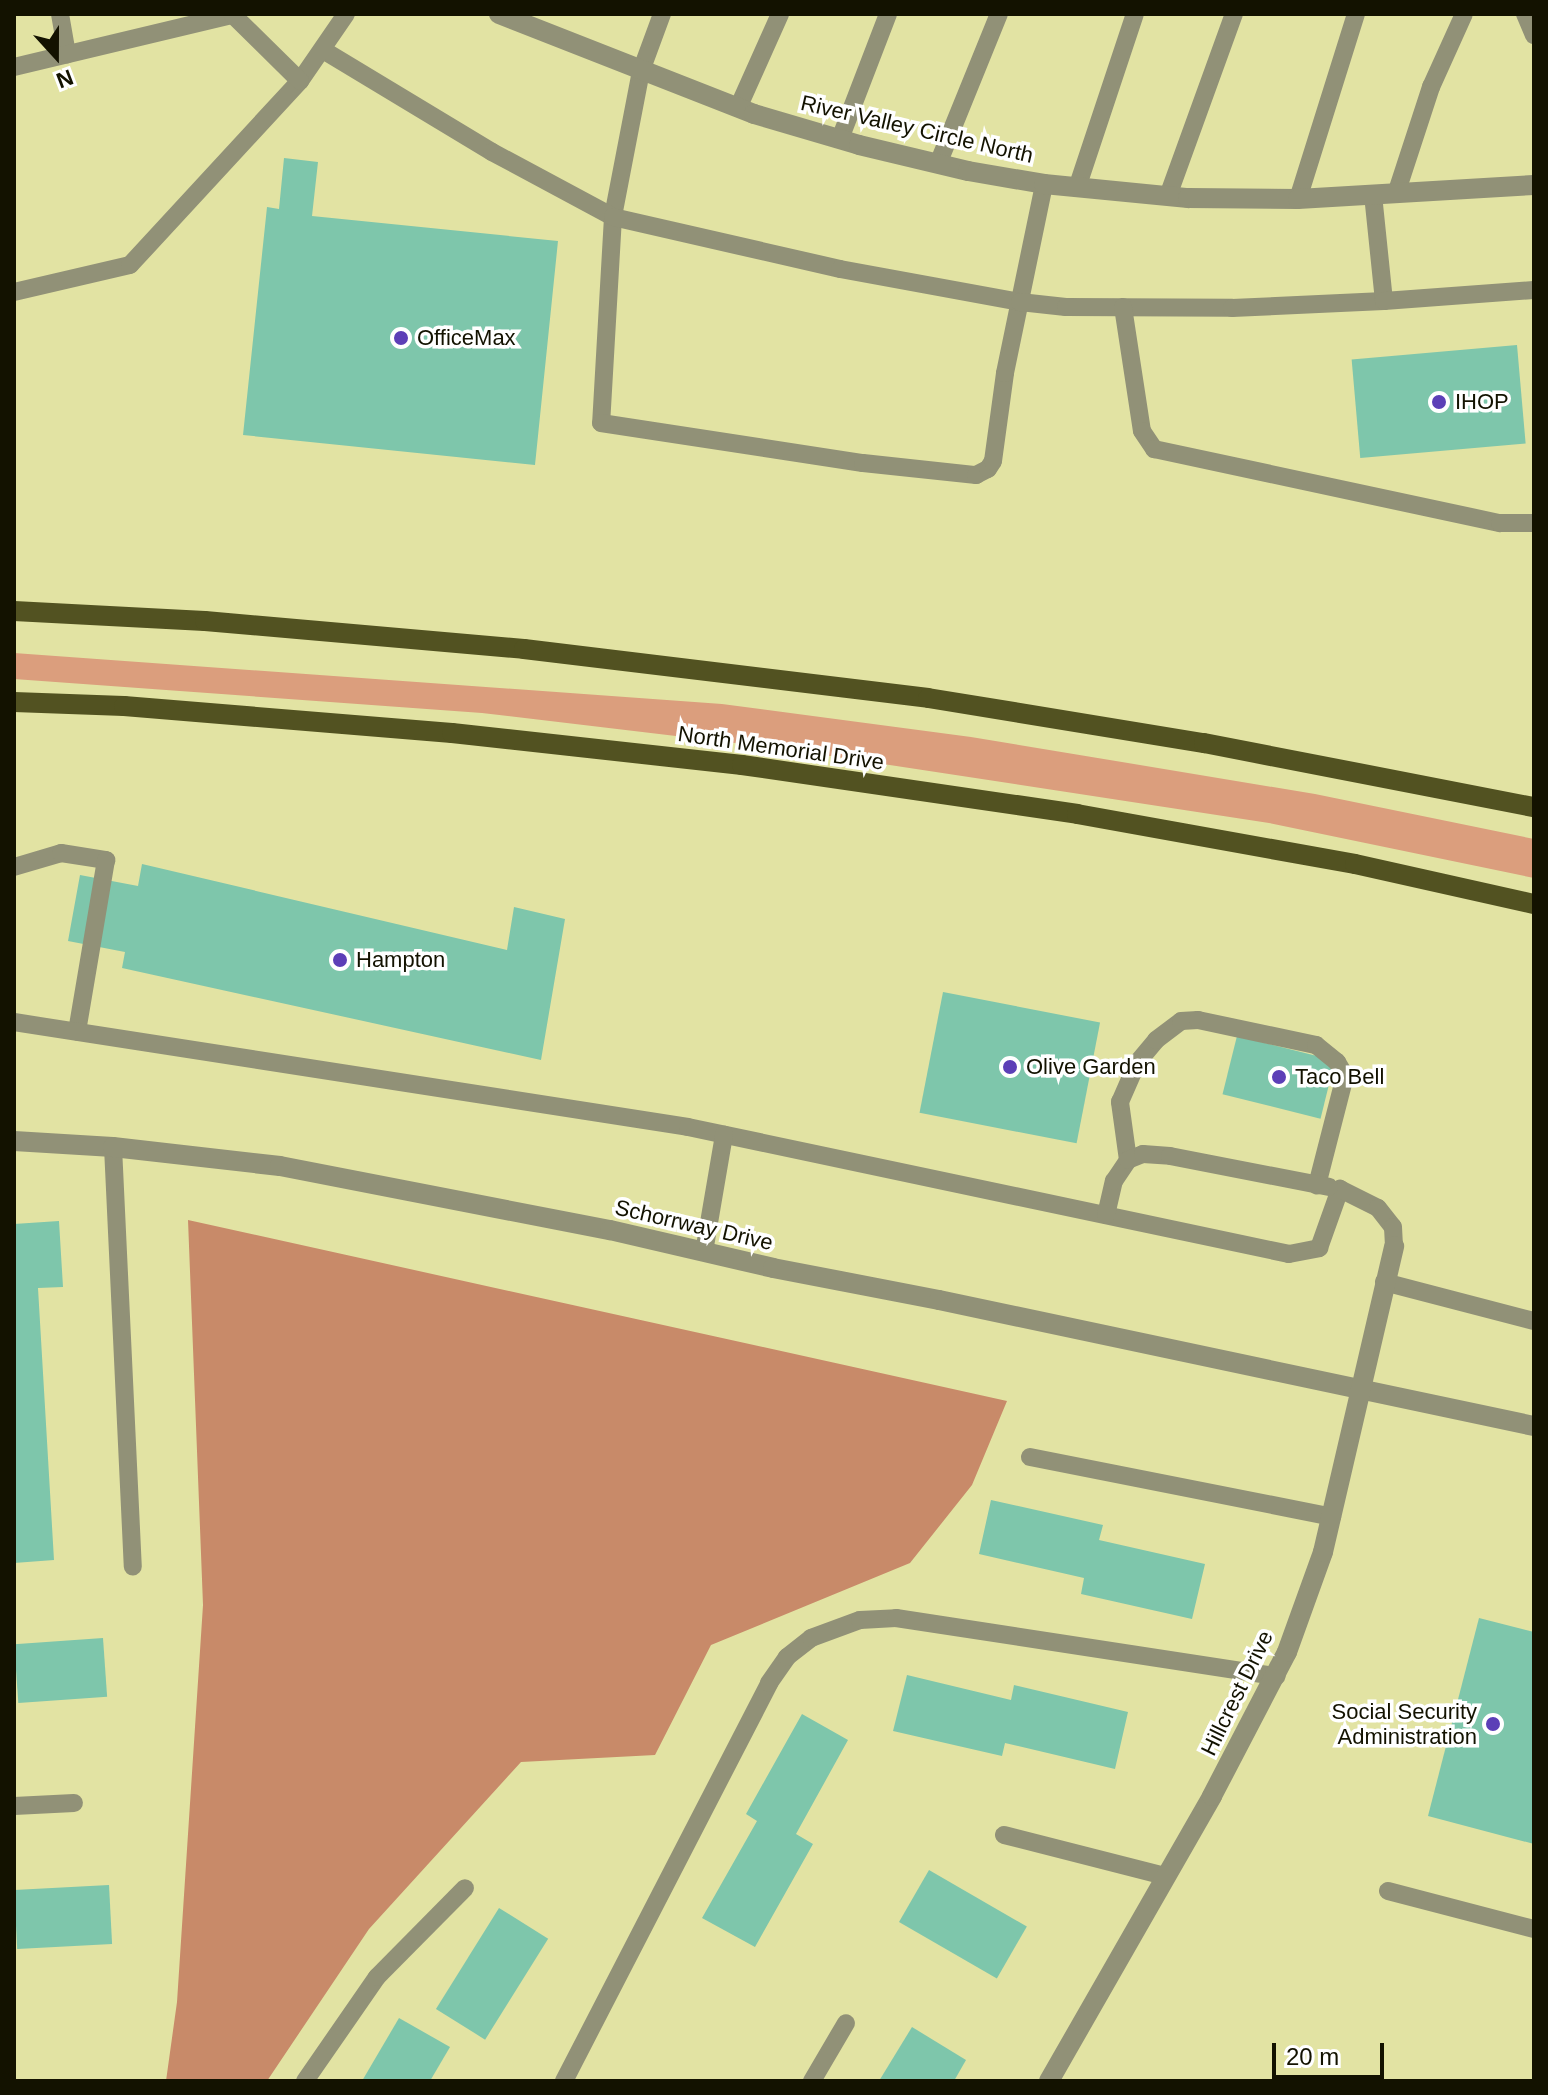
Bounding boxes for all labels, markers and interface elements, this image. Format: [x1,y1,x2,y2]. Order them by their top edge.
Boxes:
north arrow [16,16,96,96]
text: N [53,64,77,93]
street label: River Valley Circle North [798,89,1036,169]
place label: OfficeMax [417,325,516,351]
marker: OfficeMax [392,329,410,347]
place label: IHOP [1455,389,1509,415]
marker: IHOP [1430,393,1448,411]
street label: North Memorial Drive [676,720,886,776]
place label: Hampton [356,947,445,973]
marker: Hampton [331,951,349,969]
place label: Olive Garden [1026,1054,1156,1080]
marker: Olive Garden [1001,1058,1019,1076]
place label: Taco Bell [1295,1064,1384,1090]
marker: Taco Bell [1270,1068,1288,1086]
street label: Schorrway Drive [612,1194,776,1256]
street label: Hillcrest Drive [1195,1626,1279,1760]
place label: Social Security Administration [1331,1698,1477,1750]
marker: Social Security Administration [1484,1715,1502,1733]
scale bar [1276,2027,1388,2077]
text: 20 m [1286,2043,1339,2070]

